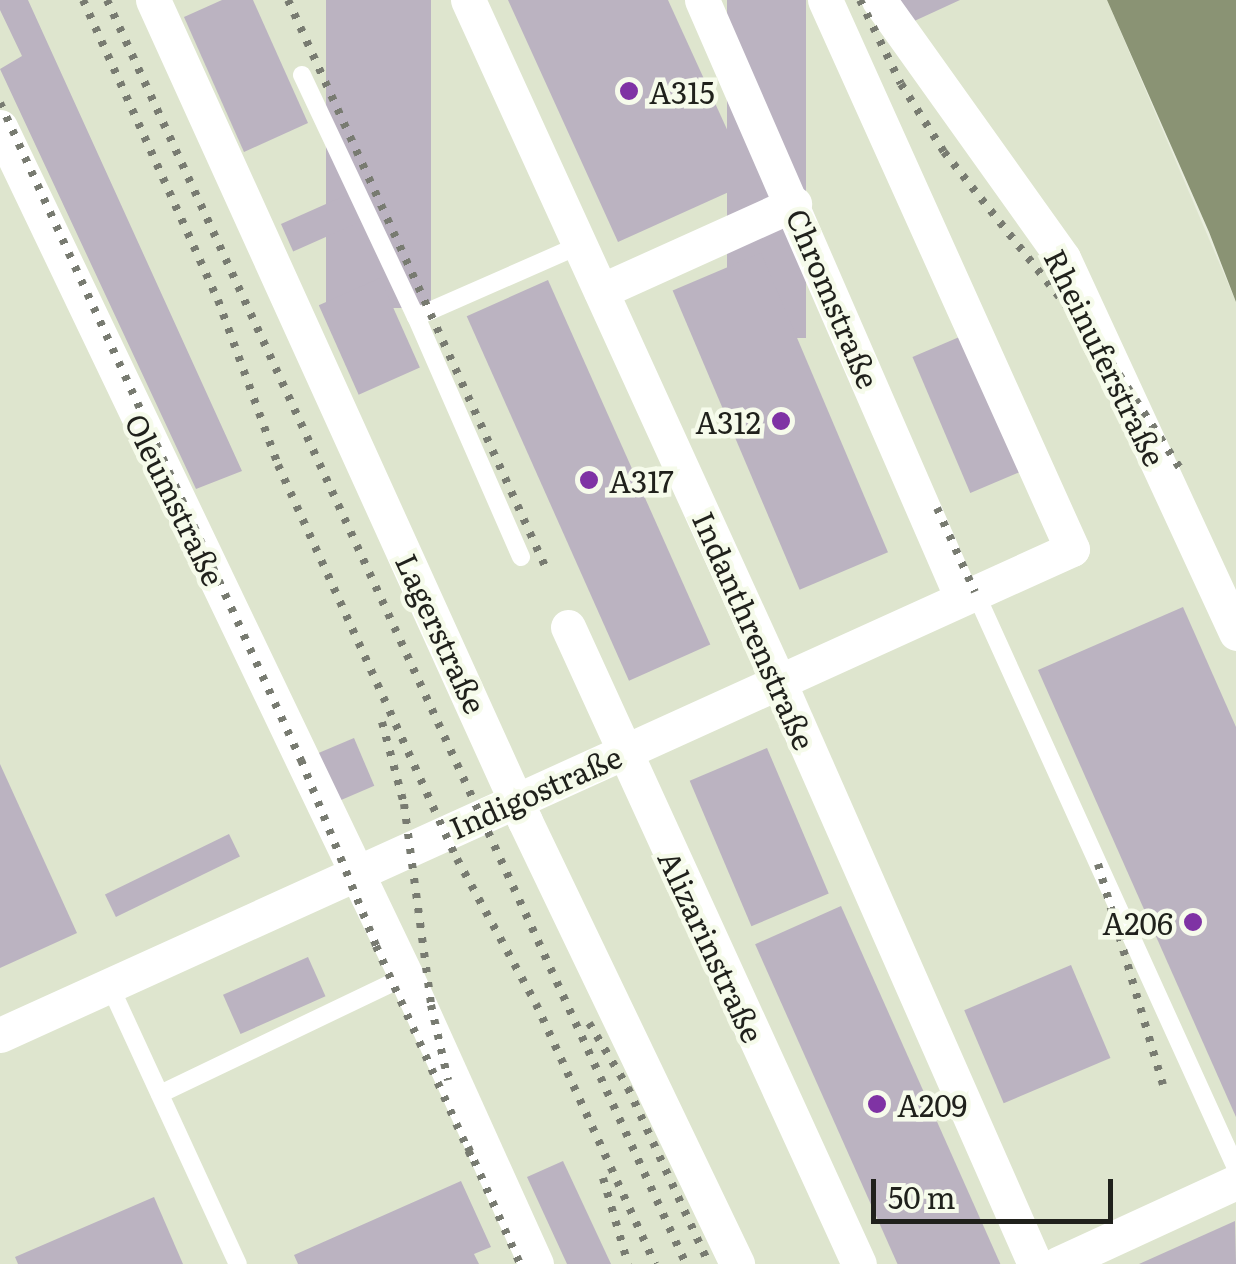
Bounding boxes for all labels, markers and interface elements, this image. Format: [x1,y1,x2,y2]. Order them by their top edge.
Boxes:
place label: A315 [649,73,715,109]
marker: A315 [618,80,640,102]
street label: Chromstraße [780,203,888,393]
street label: Rheinuferstraße [1038,243,1174,471]
place label: A312 [695,403,761,439]
street label: Oleumstraße [119,407,233,591]
marker: A312 [770,410,792,432]
place label: A317 [609,462,674,498]
marker: A317 [578,469,600,491]
street label: Indanthrenstraße [686,506,824,754]
street label: Lagerstraße [389,548,495,718]
street label: Indigostraße [443,737,627,845]
street label: Alizarinstraße [652,844,772,1048]
place label: A206 [1102,904,1173,940]
marker: A206 [1182,911,1204,933]
place label: A209 [897,1086,967,1122]
marker: A209 [866,1093,888,1115]
scale bar [876,1159,1118,1221]
text: 50 m [888,1174,956,1218]

